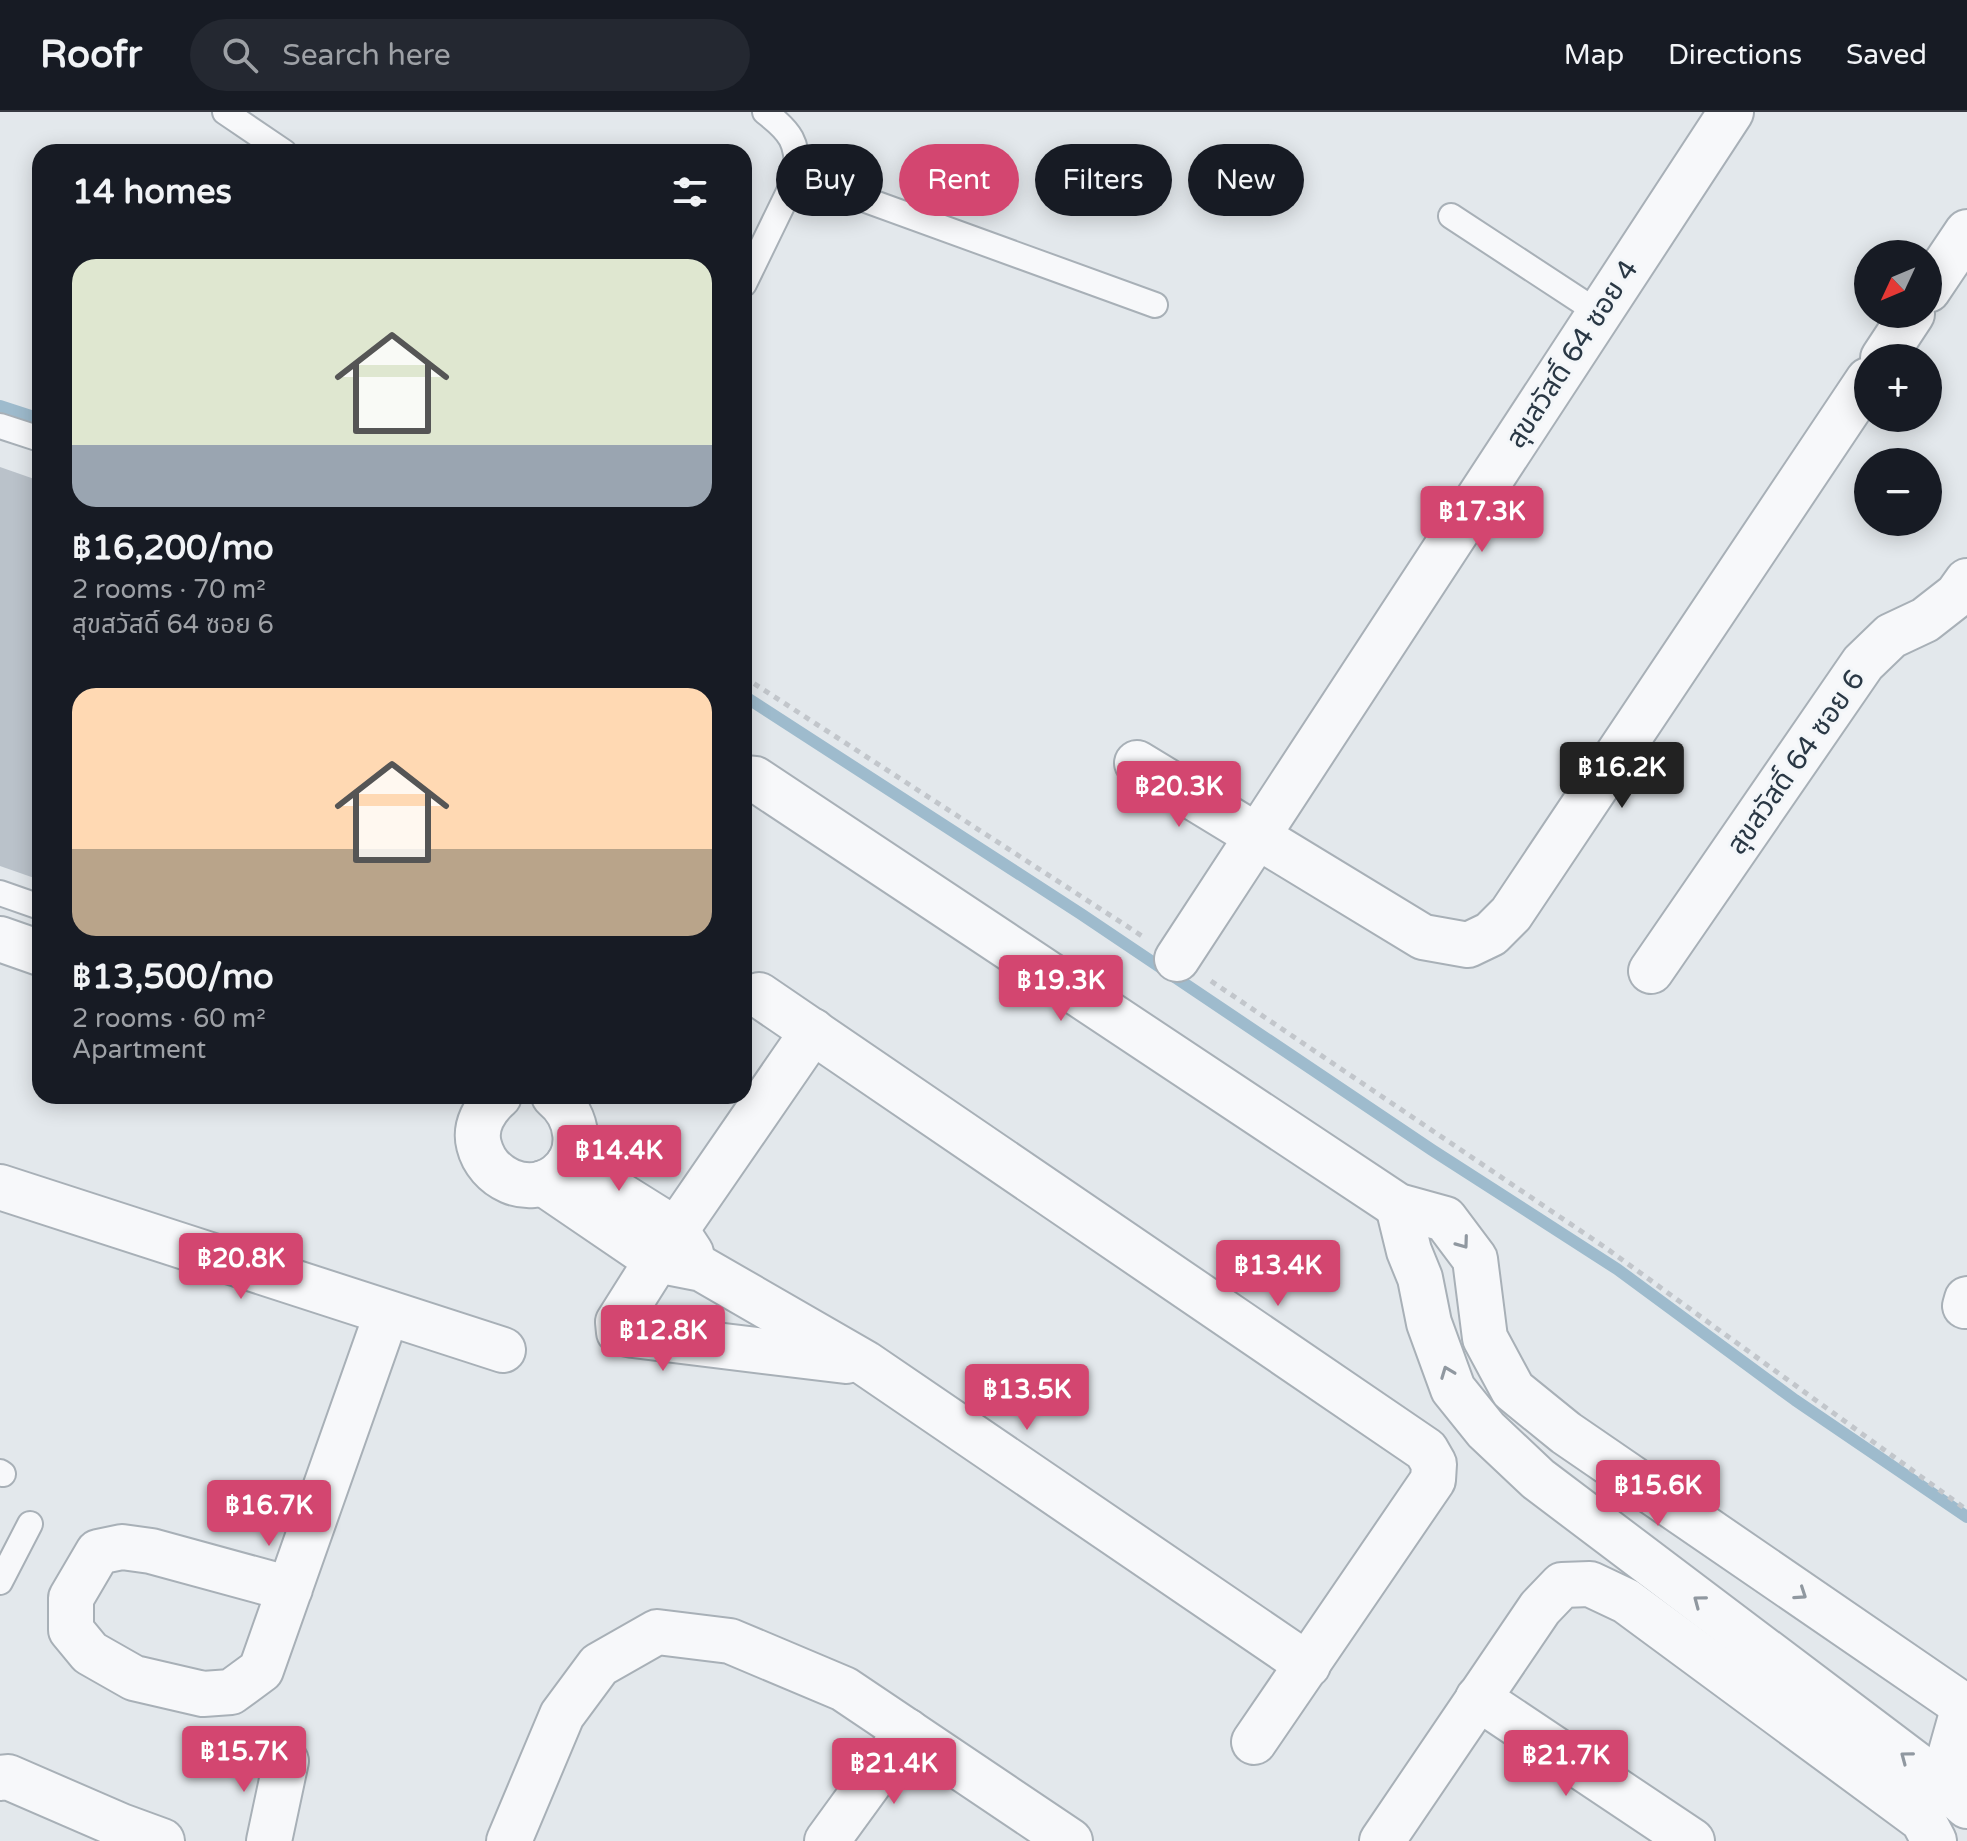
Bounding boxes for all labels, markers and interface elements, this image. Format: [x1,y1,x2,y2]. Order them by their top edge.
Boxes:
search box [190,19,750,91]
text: Roofr [40,32,142,78]
icon: search [218,33,262,77]
text: Search here [282,37,451,74]
text: Map [1564,38,1624,72]
text: Directions [1668,38,1802,72]
text: Saved [1846,38,1927,72]
chip: Buy [776,144,883,216]
chip: Rent [899,144,1019,216]
chip: Filters [1035,144,1172,216]
chip: New [1188,144,1304,216]
icon: filters [668,170,712,214]
text: 14 homes [72,172,232,213]
north arrow [1854,240,1942,328]
map controls [1854,240,1942,536]
street label: สุขสวัสดิ์ 64 ซอย 4 [1499,254,1645,454]
icon: home [320,311,464,455]
button: + [1854,344,1942,432]
button: − [1854,448,1942,536]
pin: ฿17.3K [1417,486,1547,554]
text: ฿17.3K [1439,496,1525,527]
text: ฿16,200/mo [72,528,274,569]
text: 2 rooms · 70 m² [72,574,266,605]
text: สุขสวัสดิ์ 64 ซอย 6 [72,609,274,640]
street label: สุขสวัสดิ์ 64 ซอย 6 [1720,663,1872,861]
icon: home [320,740,464,884]
pin: ฿16.2K [1557,742,1687,810]
text: ฿16.2K [1578,752,1666,783]
pin: ฿20.3K [1114,761,1244,829]
text: ฿20.3K [1135,771,1223,802]
pin: ฿19.3K [996,955,1126,1023]
text: ฿13,500/mo [72,957,274,998]
text: ฿19.3K [1017,965,1105,996]
text: 2 rooms · 60 m² [72,1003,266,1034]
text: Apartment [72,1034,206,1065]
pin: ฿14.4K [554,1125,684,1193]
text: ฿14.4K [575,1135,663,1166]
pin: ฿20.8K [176,1233,306,1301]
one-way arrow [1453,1234,1467,1248]
pin: ฿13.4K [1213,1240,1343,1308]
text: ฿20.8K [197,1243,285,1274]
text: ฿13.4K [1234,1250,1322,1281]
pin: ฿12.8K [598,1305,728,1373]
text: ฿12.8K [619,1315,707,1346]
pin: ฿13.5K [962,1364,1092,1432]
one-way arrow [1440,1366,1457,1380]
text: ฿13.5K [983,1374,1071,1405]
pin: ฿15.6K [1593,1460,1723,1528]
text: ฿15.6K [1614,1470,1702,1501]
pin: ฿16.7K [204,1480,334,1548]
text: ฿16.7K [225,1490,313,1521]
one-way arrow [1792,1584,1806,1599]
one-way arrow [1693,1596,1708,1610]
pin: ฿15.7K [179,1726,309,1794]
pin: ฿21.7K [1501,1730,1631,1798]
text: ฿15.7K [200,1736,288,1767]
pin: ฿21.4K [829,1738,959,1806]
text: ฿21.7K [1522,1740,1610,1771]
text: ฿21.4K [850,1748,938,1779]
one-way arrow [1901,1753,1915,1767]

